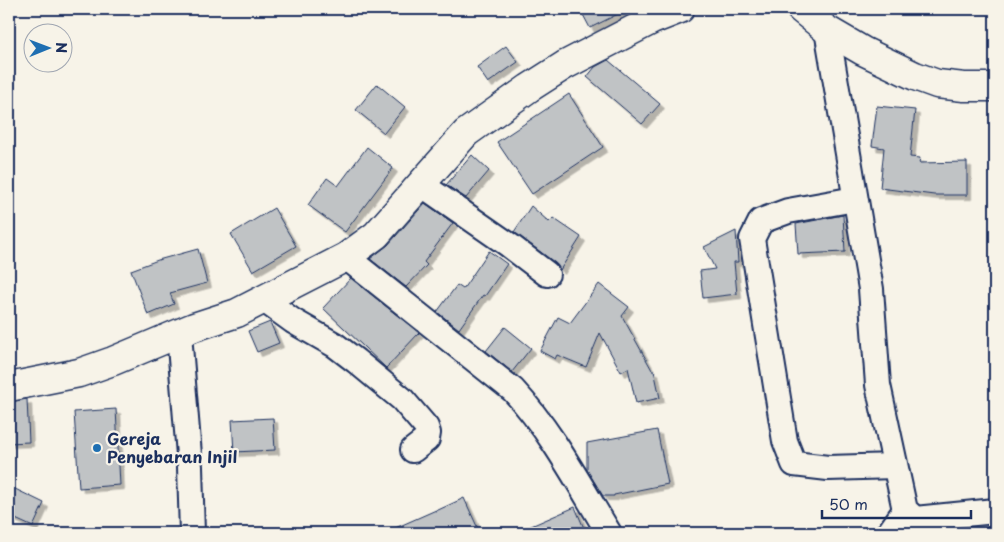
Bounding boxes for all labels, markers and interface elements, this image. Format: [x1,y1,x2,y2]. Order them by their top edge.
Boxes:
north arrow [22,22,72,72]
text: N [51,42,72,53]
place label: Gereja Penyebaran Injil [107,426,237,468]
marker: Gereja Penyebaran Injil [91,442,103,454]
scale bar [822,487,970,519]
text: 50 m [829,492,868,515]

